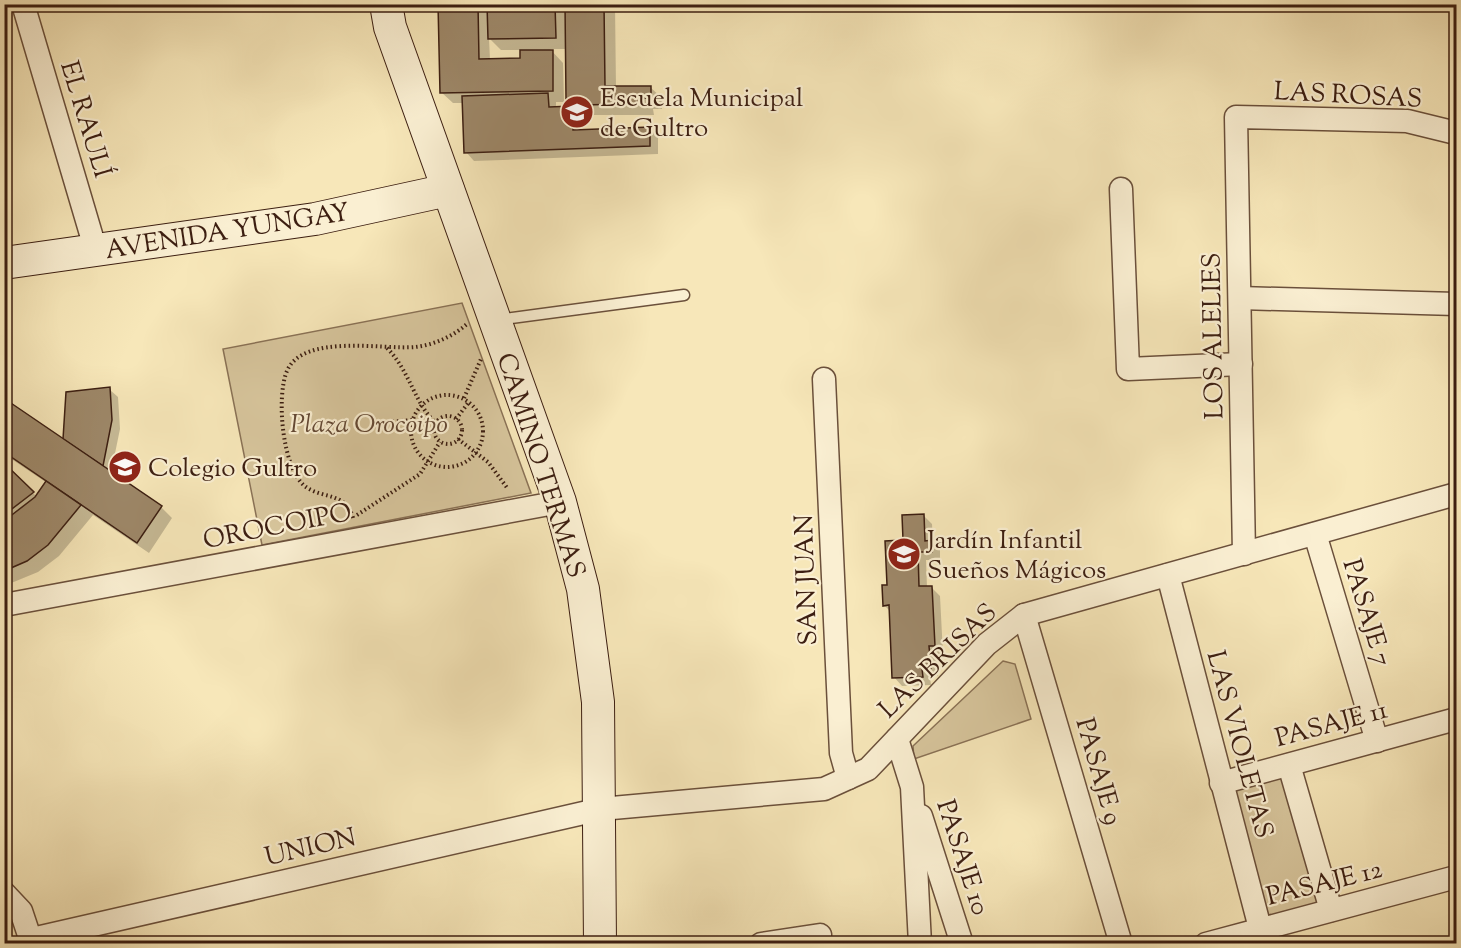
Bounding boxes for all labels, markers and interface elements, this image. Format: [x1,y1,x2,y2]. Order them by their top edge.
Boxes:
street label: EL RAULÍ [49,57,120,183]
street label: LAS ROSAS [1273,74,1423,119]
place label: Escuela Municipal de Gultro [600,81,803,148]
school or university icon: Escuela Municipal de Gultro [559,94,595,130]
street label: AVENIDA YUNGAY [103,195,352,270]
street label: LOS ALELIES [1195,252,1234,420]
street label: CAMINO TERMAS [486,348,593,583]
park label: Plaza Orocoipo [290,407,448,444]
school or university icon: Colegio Gultro [107,449,143,485]
place label: Colegio Gultro [148,451,317,488]
street label: OROCOIPO [200,495,355,560]
street label: SAN JUAN [787,514,828,646]
place label: Jardín Infantil Sueños Mágicos [925,523,1106,590]
school or university icon: Jardín Infantil Sueños Mágicos [886,536,922,572]
street label: PASAJE 7 [1332,555,1399,671]
street label: LAS BRISAS [871,596,1006,728]
street label: LAS VIOLETAS [1196,647,1281,843]
street label: PASAJE 11 [1271,693,1392,758]
street label: PASAJE 9 [1065,714,1131,830]
street label: PASAJE 10 [926,795,998,920]
street label: UNION [261,820,360,877]
street label: PASAJE 12 [1263,852,1386,917]

